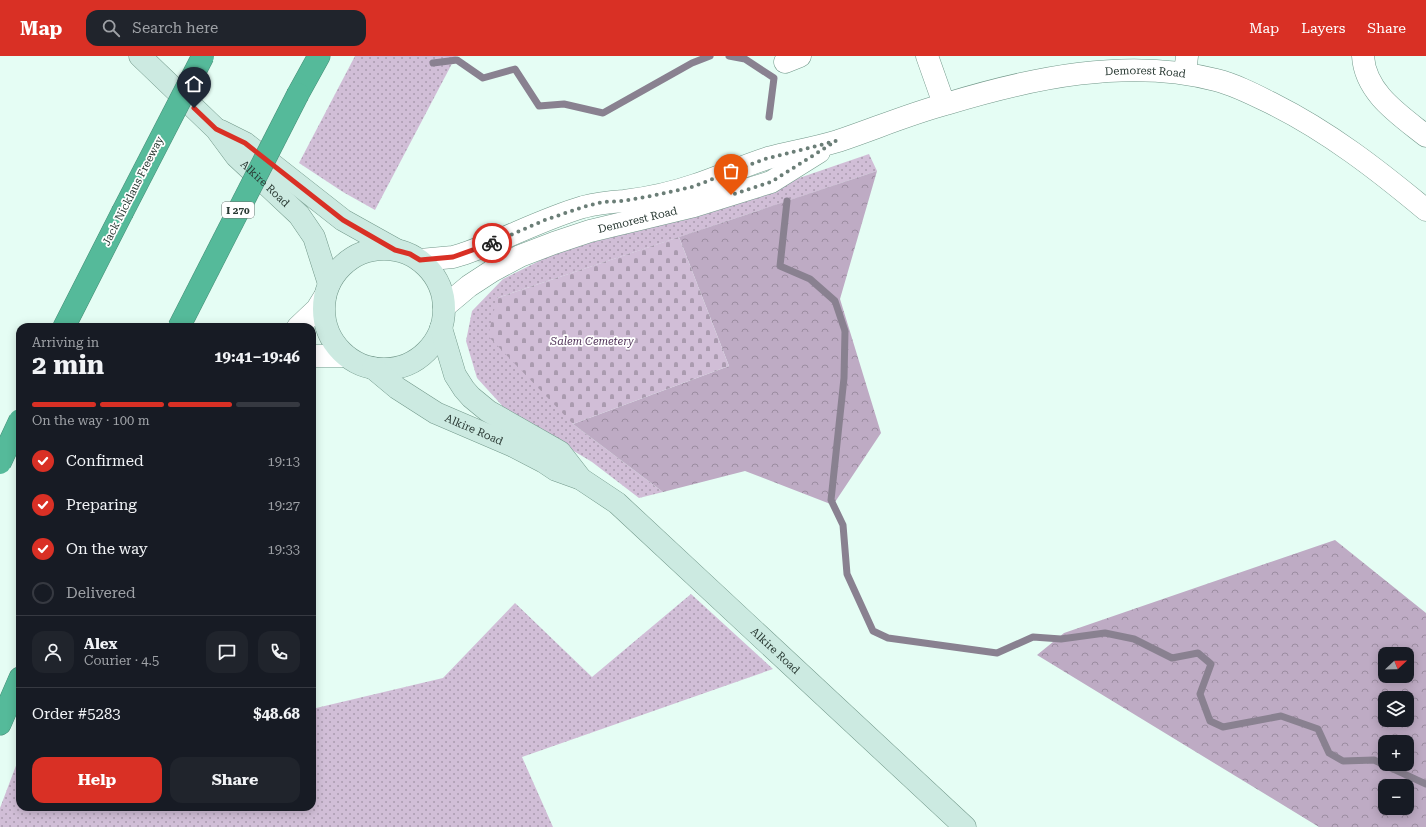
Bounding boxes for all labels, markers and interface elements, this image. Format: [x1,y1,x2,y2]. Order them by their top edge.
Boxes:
search box [86,10,366,46]
text: Map [20,17,62,40]
icon: search [100,17,122,39]
text: Search here [132,19,218,37]
text: Map [1249,20,1279,36]
text: Layers [1301,20,1345,36]
text: Share [1367,20,1406,36]
street label: Demorest Road [1104,64,1187,80]
pin [177,67,211,108]
icon: home [183,73,205,95]
street label: Jack Nicklaus Freeway [100,134,167,248]
pin [714,154,748,195]
street label: Alkire Road [238,157,292,209]
icon: bag [720,160,742,182]
road number: I 270 [222,202,254,218]
street label: Demorest Road [596,204,678,235]
courier [472,223,512,263]
icon: bike [481,232,503,254]
text: Arriving in [32,335,99,350]
park label: Salem Cemetery [549,335,634,348]
text: 19:41–19:46 [214,348,300,366]
text: 2 min [32,350,104,380]
street label: Alkire Road [443,411,505,448]
text: On the way · 100 m [32,413,149,428]
icon: check [32,450,54,472]
text: Confirmed [66,452,144,470]
text: 19:13 [268,454,300,469]
icon: check [32,494,54,516]
text: Preparing [66,496,137,514]
text: 19:27 [268,498,300,513]
icon: check [32,538,54,560]
text: On the way [66,540,148,558]
text: 19:33 [268,542,300,557]
text: Delivered [66,584,136,602]
street label: Alkire Road [748,625,803,676]
button: person [32,631,74,673]
button: chat [206,631,248,673]
button: phone [258,631,300,673]
text: Alex [84,635,117,653]
north arrow [1378,647,1414,683]
map controls [1378,647,1414,815]
text: Courier · 4.5 [84,653,159,668]
button: layers [1378,691,1414,727]
text: Order #5283 [32,705,121,723]
text: $48.68 [253,705,300,723]
button: + [1378,735,1414,771]
button: Help [32,757,162,803]
button: Share [170,757,300,803]
button: − [1378,779,1414,815]

